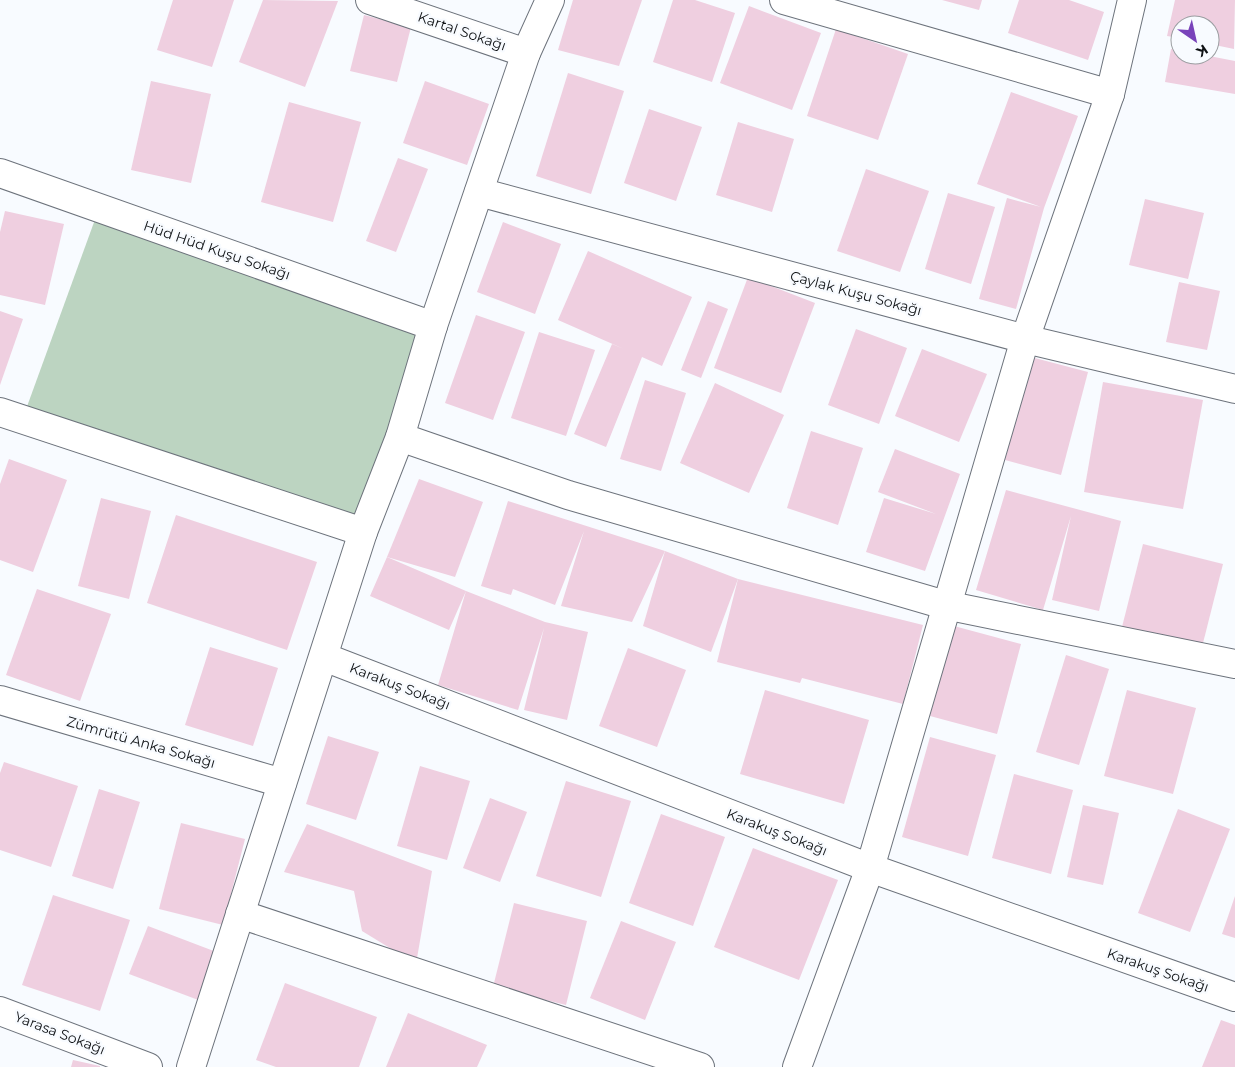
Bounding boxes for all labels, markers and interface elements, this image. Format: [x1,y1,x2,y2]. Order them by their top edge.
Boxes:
street label: Kartal Sokağı [415,7,509,55]
north arrow [1170,15,1220,65]
text: K [1192,40,1212,61]
street label: Hüd Hüd Kuşu Sokağı [141,216,293,284]
street label: Çaylak Kuşu Sokağı [788,267,924,319]
street label: Karakuş Sokağı [347,658,453,714]
street label: Zümrütü Anka Sokağı [65,712,217,772]
street label: Karakuş Sokağı [724,804,830,860]
street label: Karakuş Sokağı [1105,944,1211,996]
street label: Yarasa Sokağı [12,1007,108,1059]

